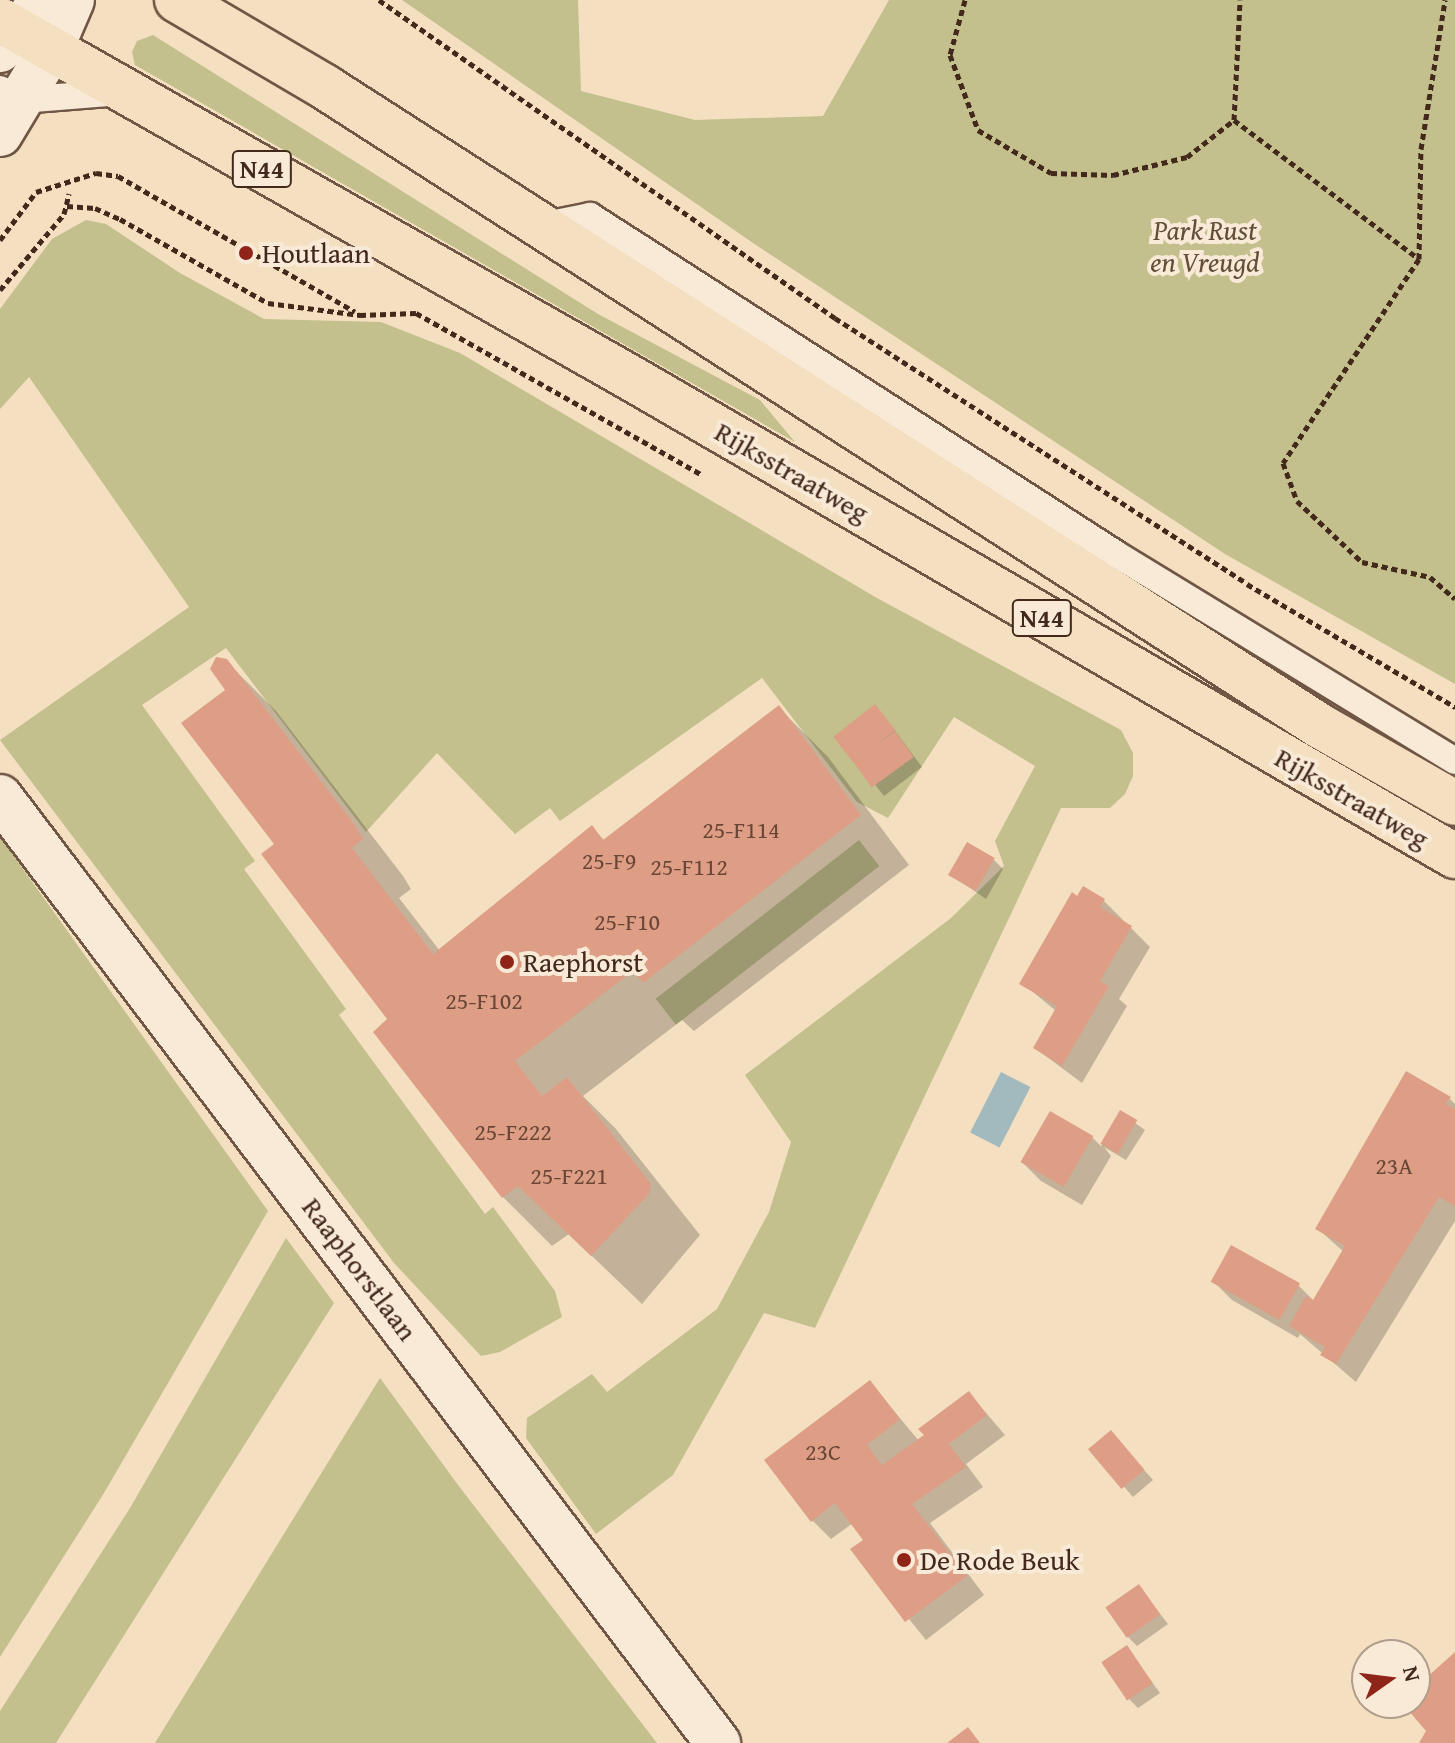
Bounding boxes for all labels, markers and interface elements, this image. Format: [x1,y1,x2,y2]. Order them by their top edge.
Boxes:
road number: N44 [230,147,294,191]
park label: Park Rust en Vreugd [1150,213,1260,279]
place label: Houtlaan [262,236,370,270]
marker: Houtlaan [237,244,255,262]
street label: Rijksstraatweg [709,414,875,530]
road number: N44 [1010,596,1074,640]
street label: Rijksstraatweg [1269,740,1435,856]
house number: 25-F114 [702,816,780,844]
house number: 25-F9 [582,847,636,875]
house number: 25-F112 [650,853,728,881]
house number: 25-F10 [594,908,660,936]
place label: Raephorst [523,945,643,979]
marker: Raephorst [498,953,516,971]
house number: 25-F102 [445,987,523,1015]
house number: 25-F222 [474,1118,552,1146]
house number: 23A [1375,1152,1413,1180]
house number: 25-F221 [530,1162,608,1190]
street label: Raaphorstlaan [295,1191,425,1347]
house number: 23C [805,1438,841,1466]
place label: De Rode Beuk [920,1543,1079,1577]
marker: De Rode Beuk [895,1551,913,1569]
north arrow [1351,1639,1431,1719]
text: N [1395,1663,1430,1685]

